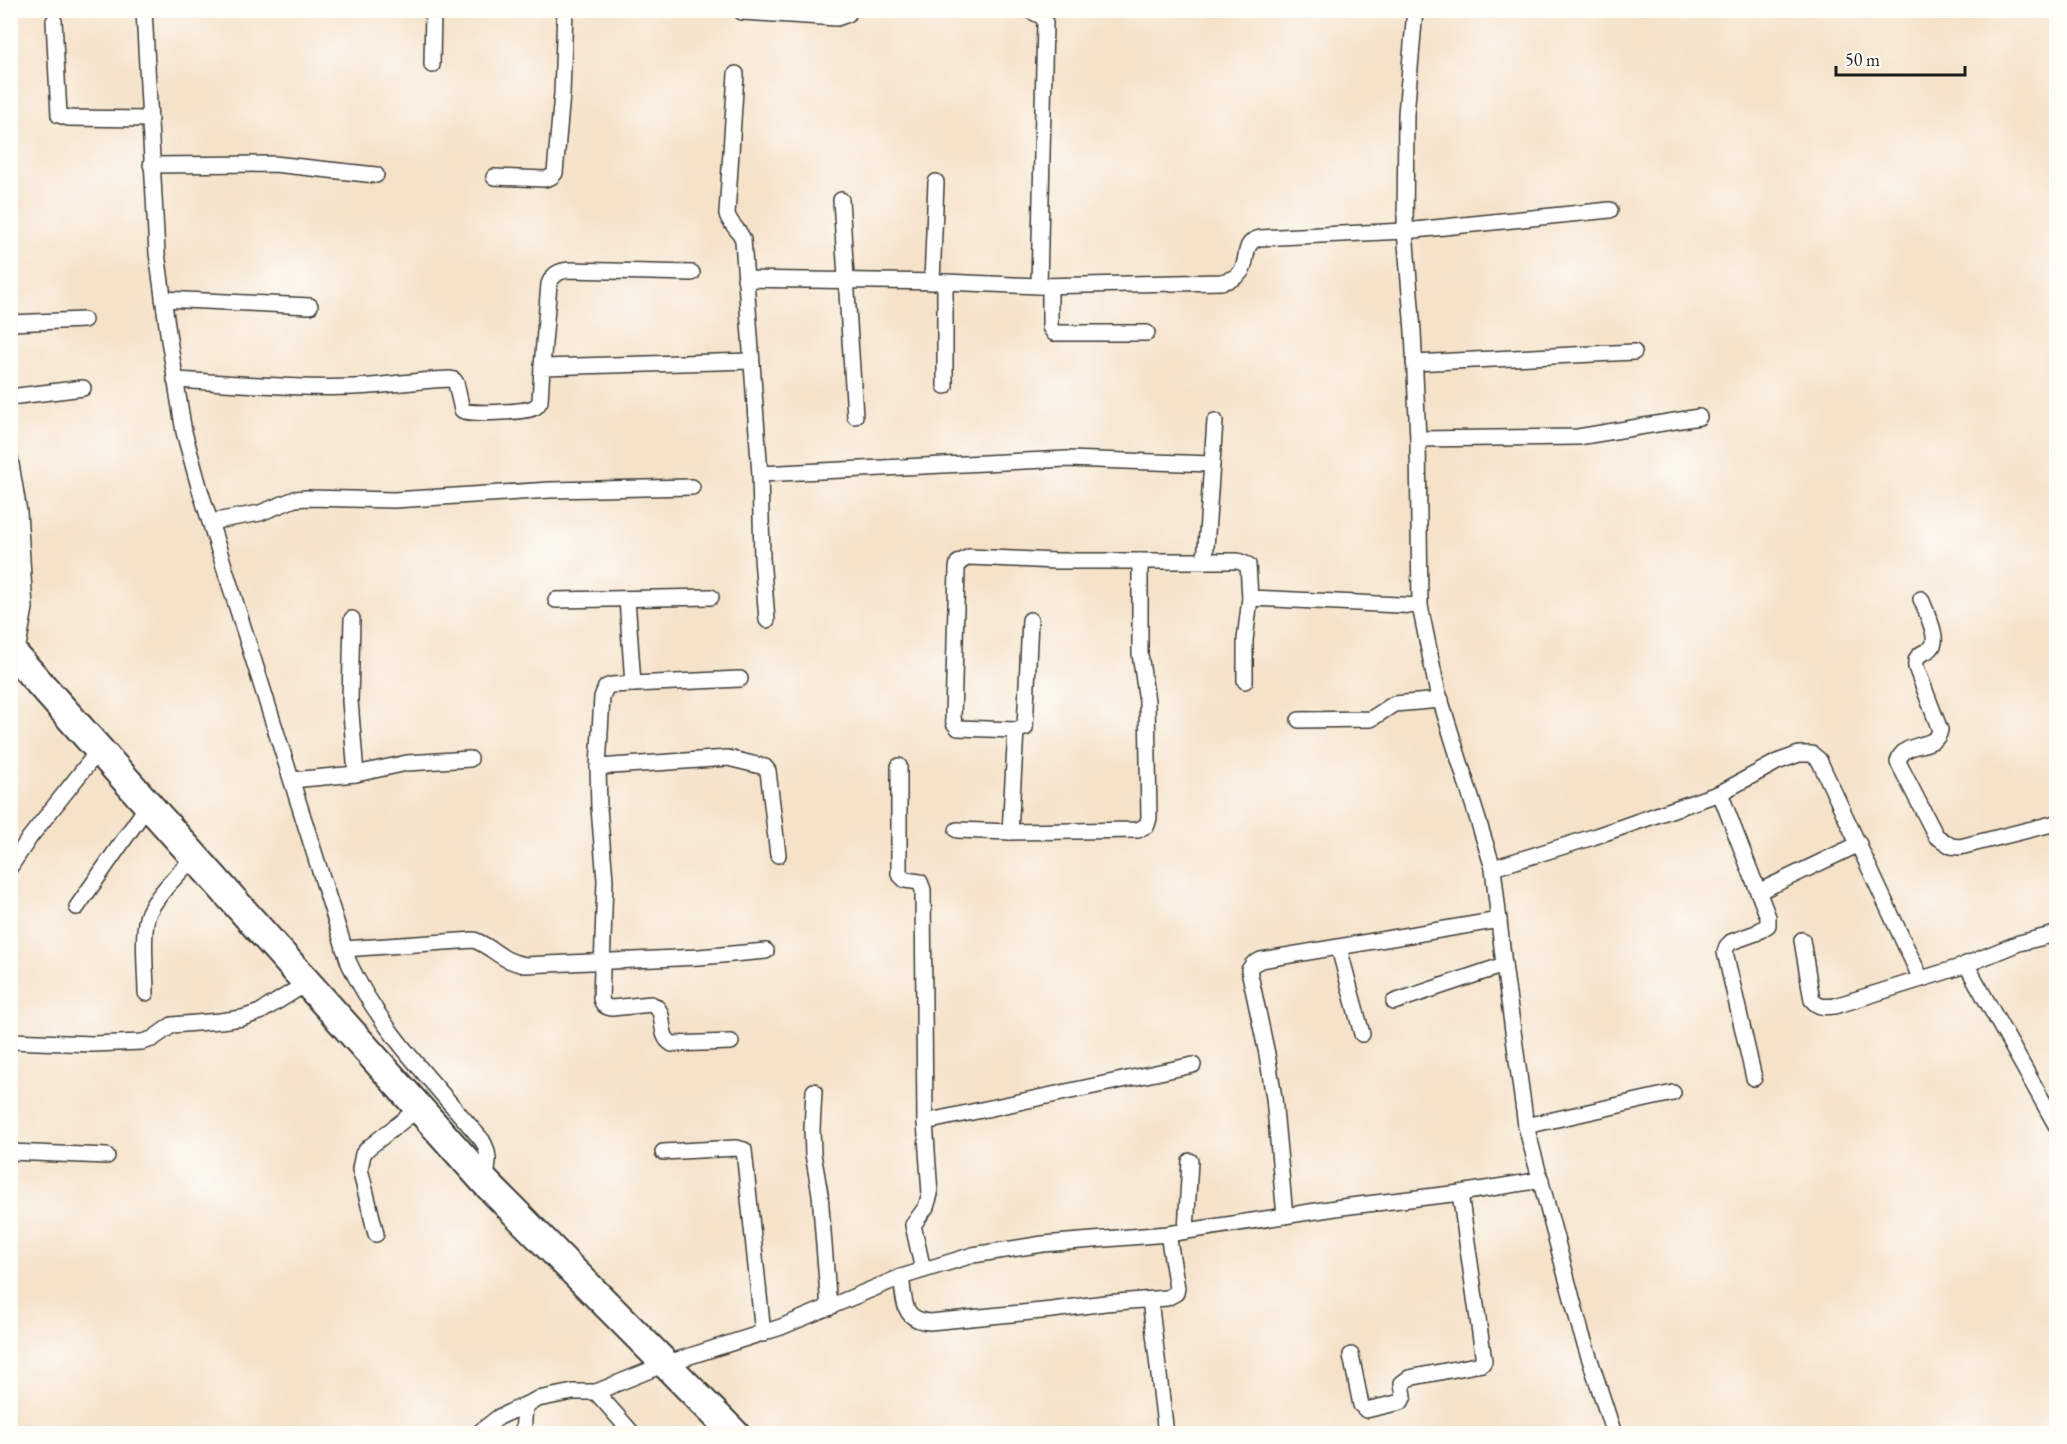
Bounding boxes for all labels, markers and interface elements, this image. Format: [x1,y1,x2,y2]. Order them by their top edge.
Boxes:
scale bar [1836,39,1965,77]
text: 50 m [1845,48,1880,71]

